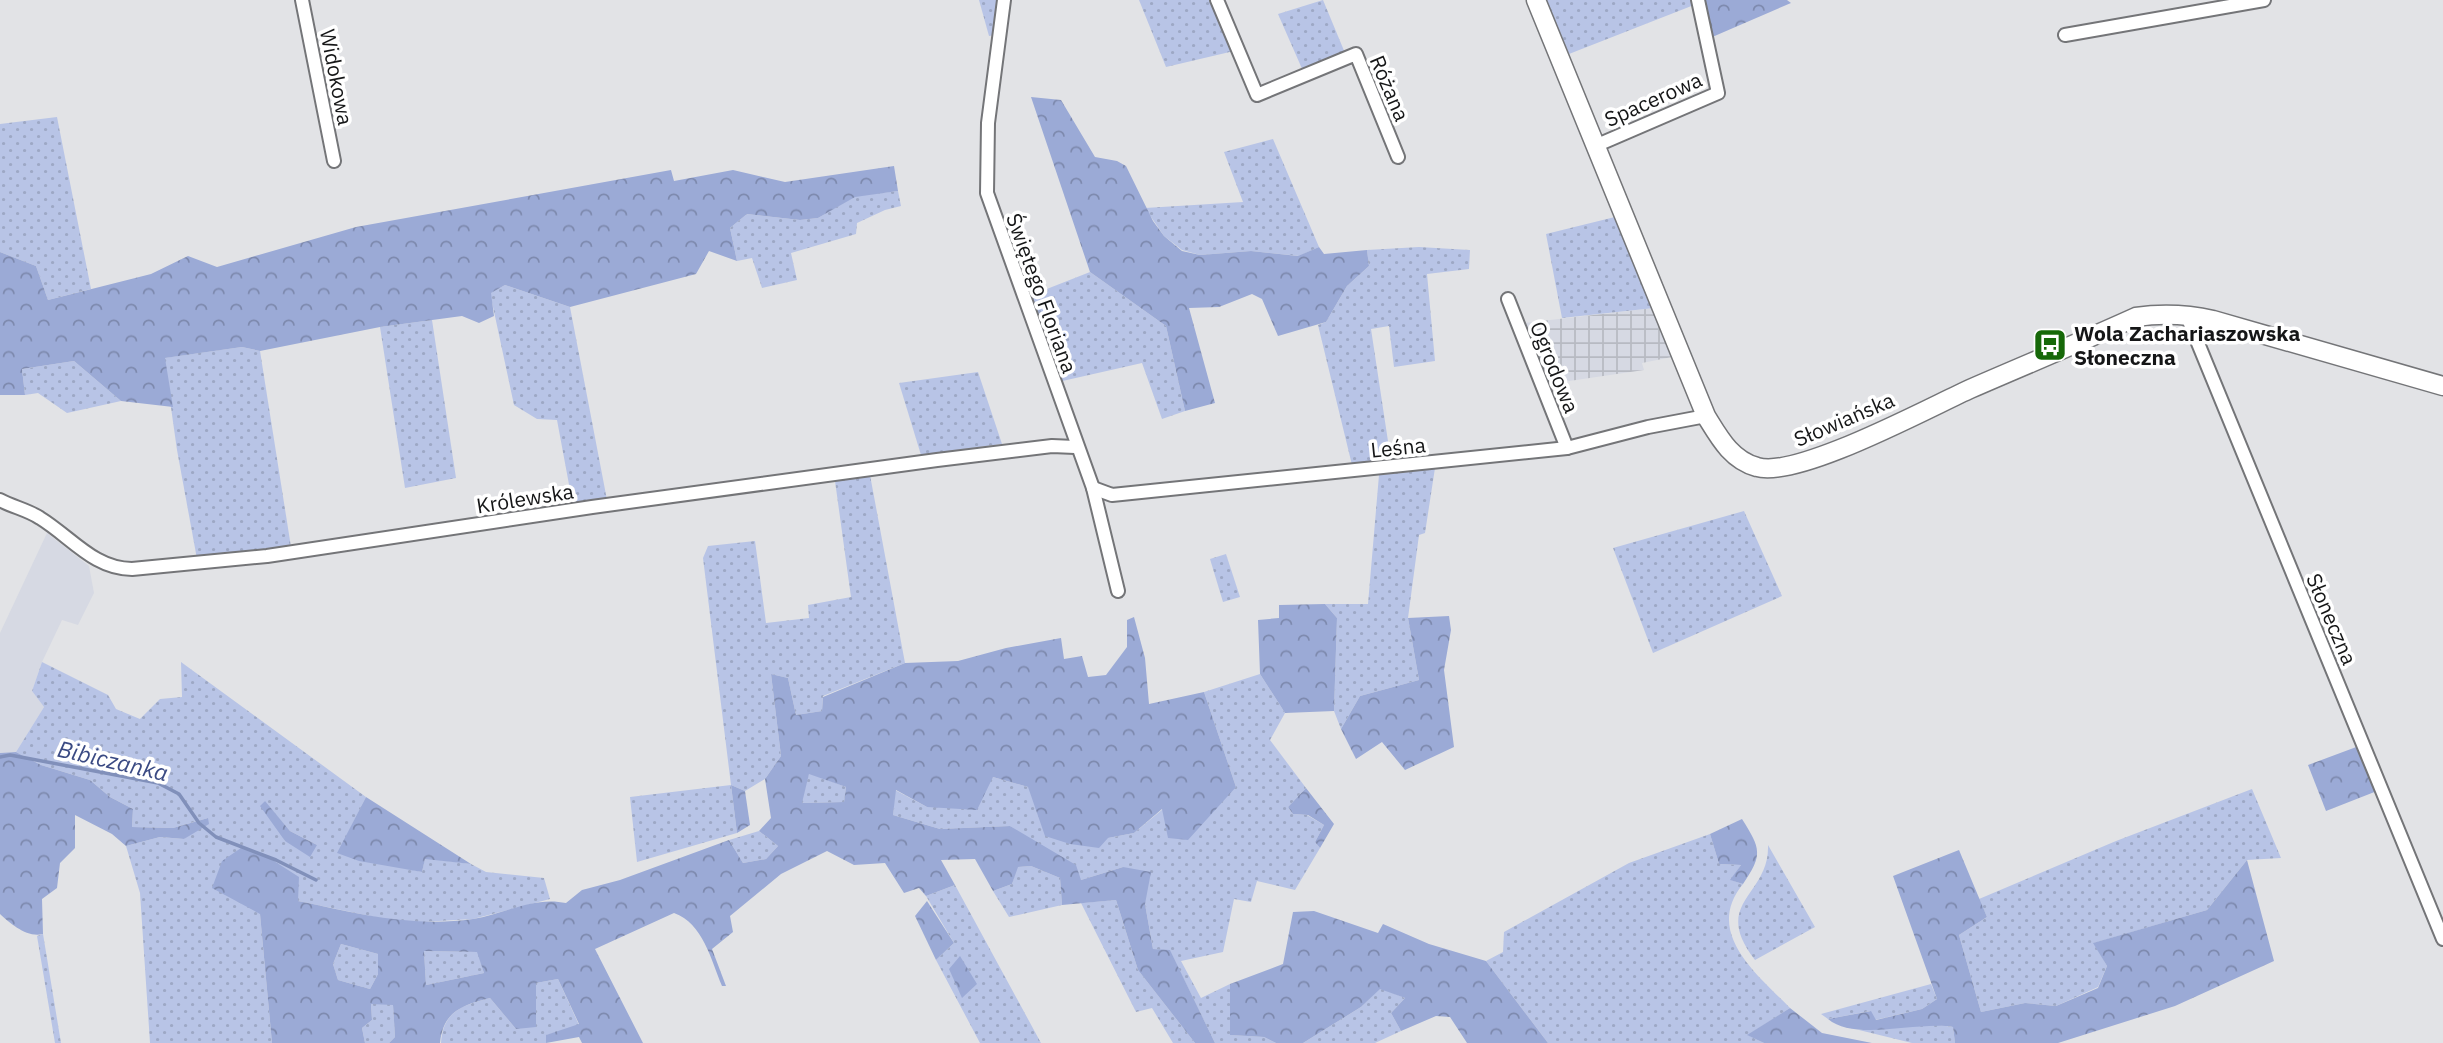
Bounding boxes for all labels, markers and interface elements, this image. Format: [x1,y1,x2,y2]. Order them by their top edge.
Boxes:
street label: Widokowa [314,27,360,127]
street label: Różana [1364,51,1416,125]
street label: Spacerowa [1600,65,1706,133]
street label: Świętego Floriana [1000,209,1084,377]
street label: Ogrodowa [1524,317,1586,417]
place label: Wola Zachariaszowska Słoneczna [2074,319,2300,371]
bus stop icon: Wola Zachariaszowska Słoneczna [2031,326,2069,364]
street label: Słowiańska [1789,385,1899,453]
street label: Leśna [1369,430,1427,464]
street label: Królewska [474,476,576,520]
street label: Słoneczna [2300,569,2364,669]
water label: Bibiczanka [55,733,171,787]

